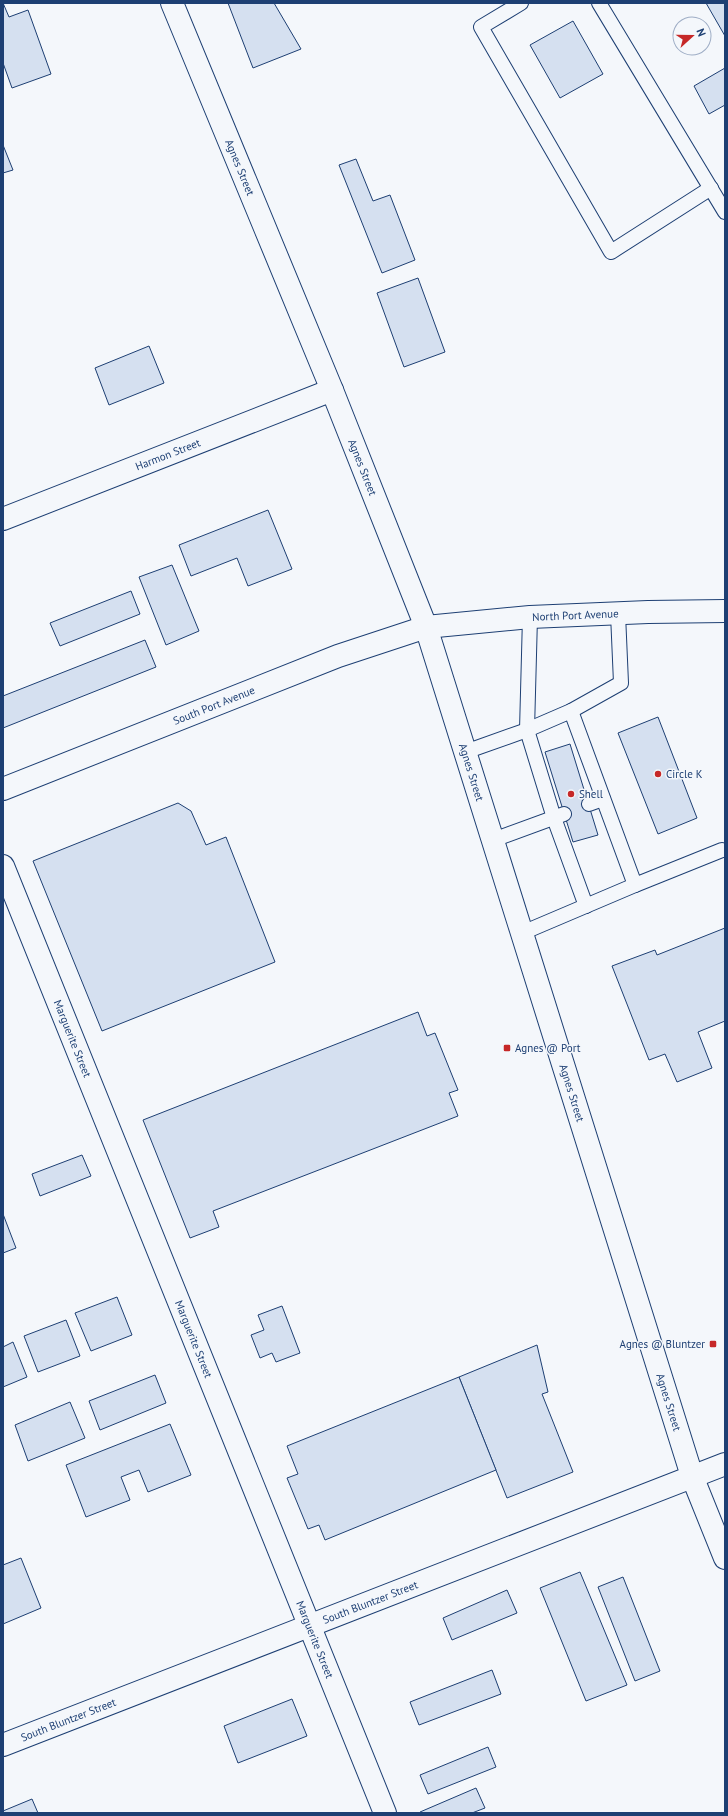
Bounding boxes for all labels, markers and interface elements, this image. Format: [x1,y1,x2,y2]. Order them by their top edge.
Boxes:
north arrow [672,16,712,56]
text: N [694,27,709,38]
street label: Agnes Street [222,137,258,198]
street label: Harmon Street [133,435,203,473]
street label: Agnes Street [345,437,380,498]
street label: North Port Avenue [532,606,619,624]
street label: South Port Avenue [171,683,257,728]
street label: Agnes Street [456,742,487,803]
place label: Circle K [666,767,703,781]
marker: Circle K [653,769,663,779]
place label: Shell [579,787,604,801]
marker: Shell [566,789,576,799]
street label: Marguerite Street [51,998,95,1080]
place label: Agnes @ Port [515,1041,581,1055]
marker: Agnes @ Port [502,1043,512,1053]
street label: Agnes Street [556,1062,588,1124]
street label: Marguerite Street [172,1298,216,1380]
place label: Agnes @ Bluntzer [620,1337,705,1351]
marker: Agnes @ Bluntzer [708,1339,718,1349]
street label: Agnes Street [653,1372,685,1433]
street label: South Bluntzer Street [321,1577,420,1627]
street label: Marguerite Street [293,1599,337,1680]
street label: South Bluntzer Street [19,1695,118,1744]

